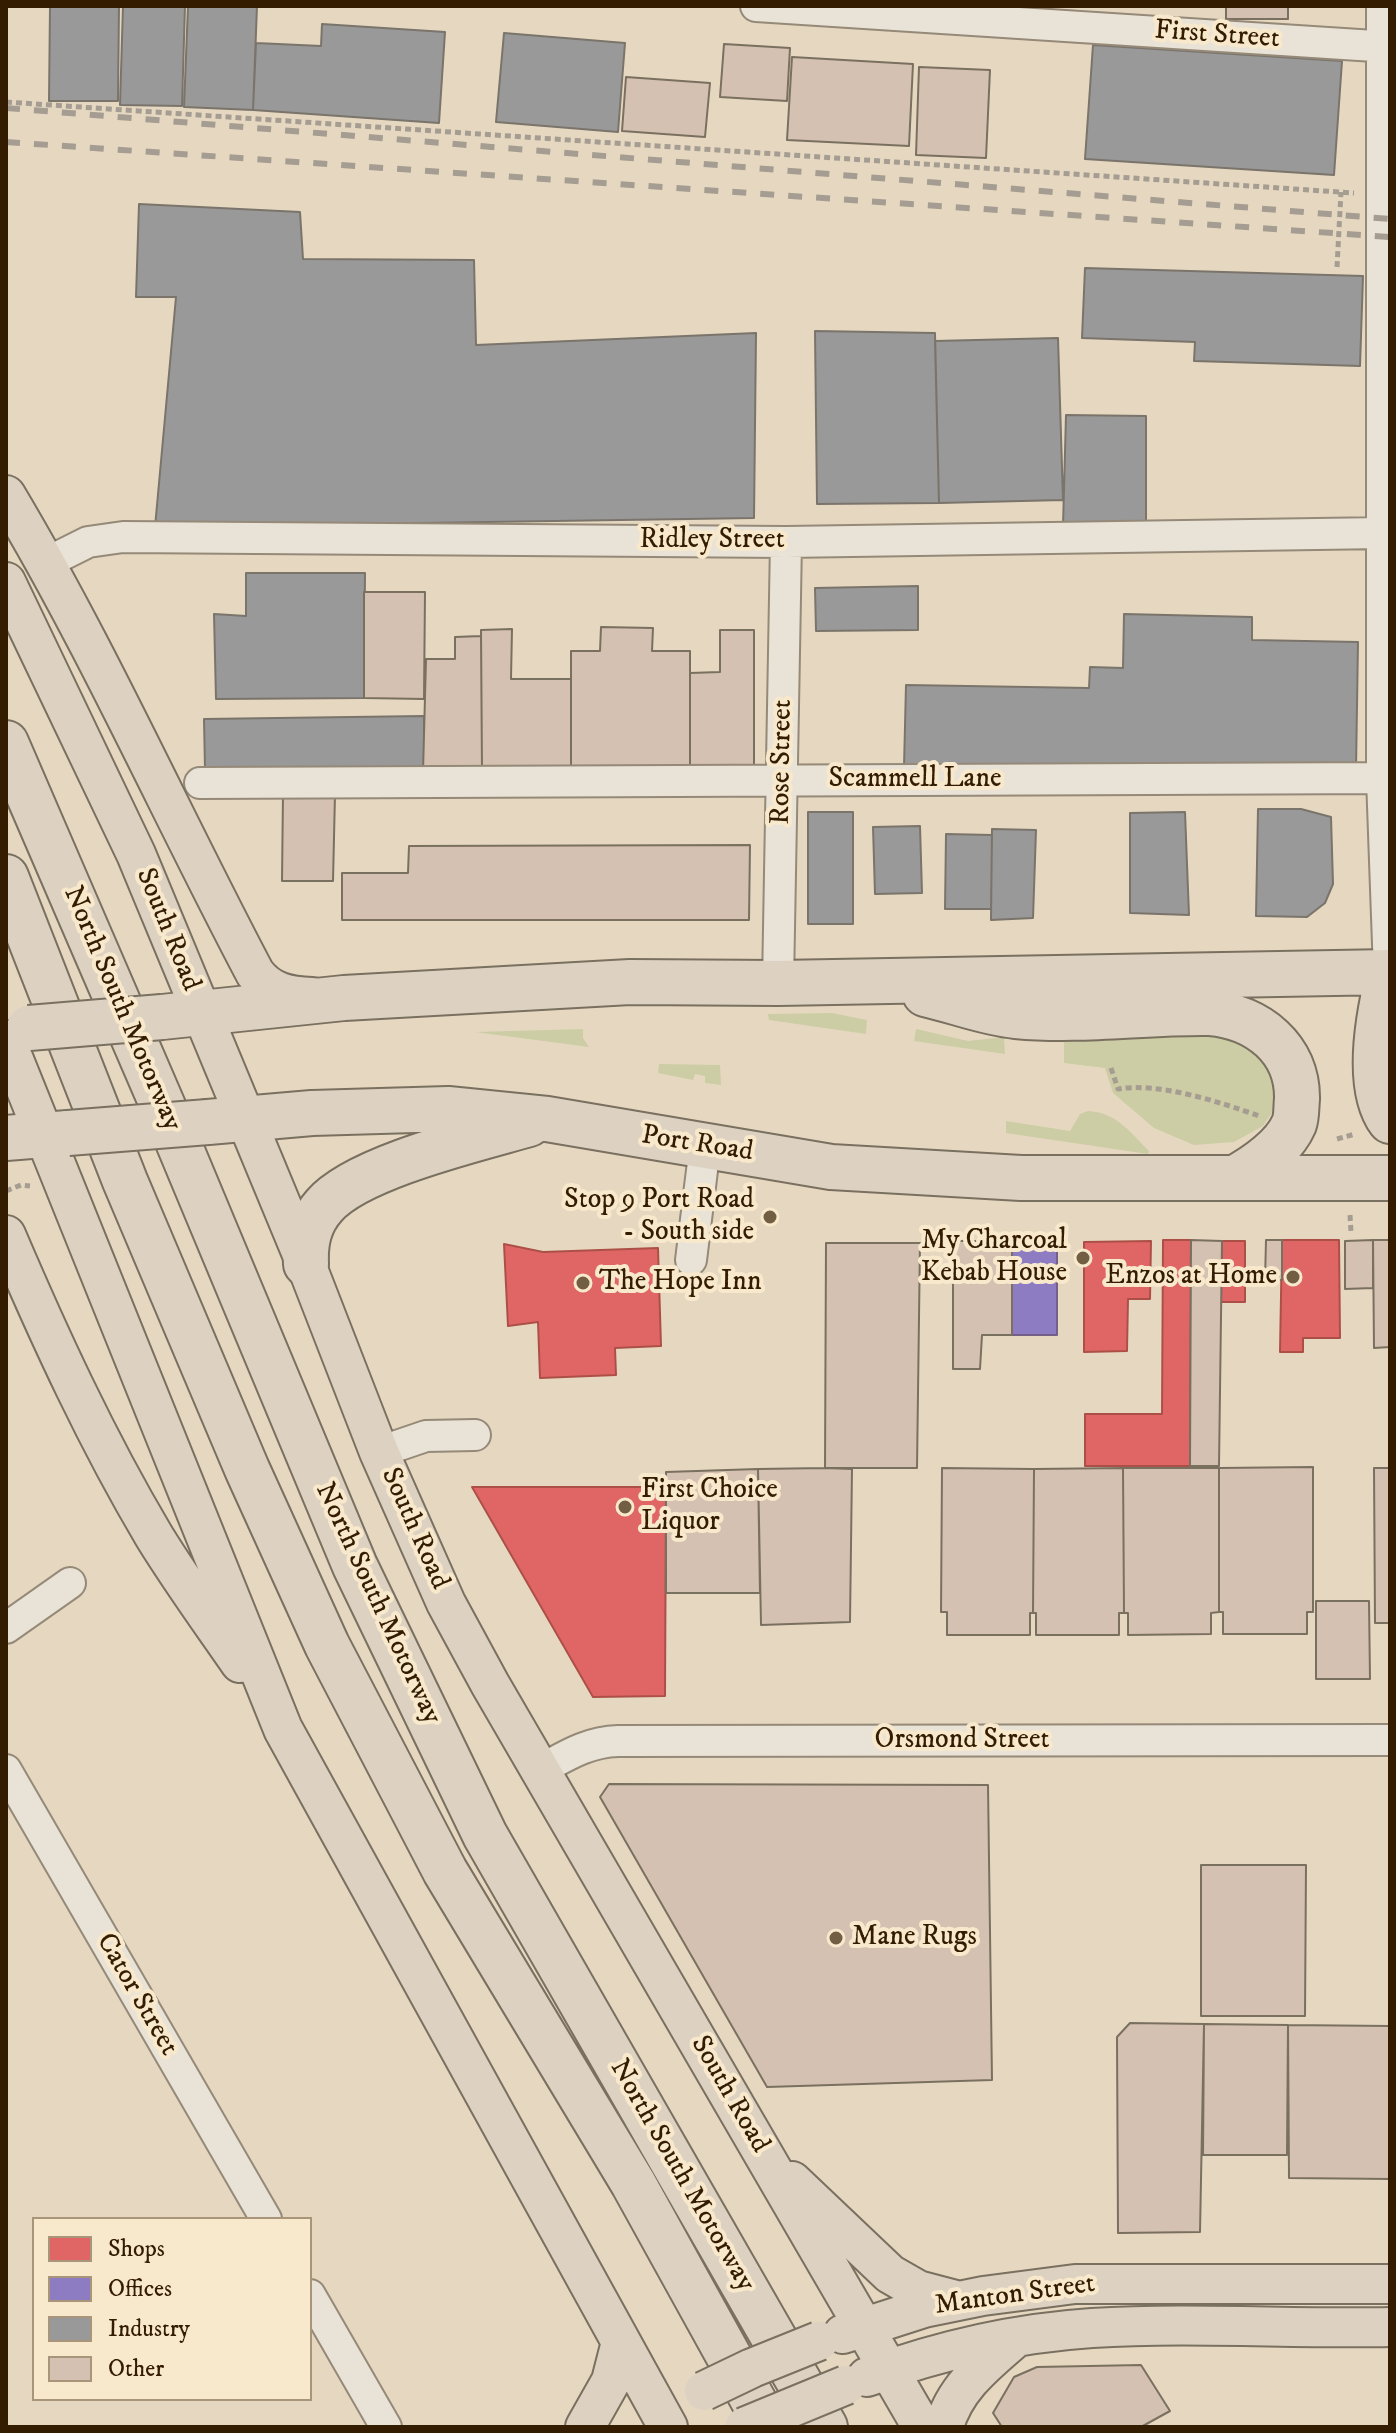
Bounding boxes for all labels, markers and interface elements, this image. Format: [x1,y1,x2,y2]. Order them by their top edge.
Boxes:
street label: First Street [1153,15,1281,57]
street label: Ridley Street [639,524,785,558]
street label: Rose Street [765,699,801,825]
street label: Scammell Lane [828,763,1002,797]
street label: South Road [127,864,207,996]
street label: North South Motorway [54,882,188,1136]
street label: Port Road [639,1120,755,1170]
place label: Stop 9 Port Road - South side [564,1184,754,1250]
marker: Stop 9 Port Road - South side [761,1208,779,1226]
place label: My Charcoal Kebab House [921,1225,1067,1291]
marker: My Charcoal Kebab House [1074,1249,1092,1267]
place label: Enzos at Home [1105,1260,1277,1294]
place label: The Hope Inn [599,1266,762,1300]
marker: Enzos at Home [1284,1268,1302,1286]
marker: The Hope Inn [574,1274,592,1292]
street label: South Road [372,1463,456,1595]
place label: First Choice Liquor [641,1474,778,1540]
street label: North South Motorway [306,1478,448,1730]
marker: First Choice Liquor [616,1498,634,1516]
street label: Orsmond Street [875,1724,1049,1758]
place label: Mane Rugs [852,1921,977,1955]
street label: Cator Street [88,1928,184,2062]
marker: Mane Rugs [827,1929,845,1947]
street label: South Road [682,2031,776,2159]
street label: North South Motorway [601,2054,761,2298]
legend [32,2217,312,2401]
text: Shops [108,2234,165,2264]
street label: Manton Street [933,2268,1097,2324]
text: Offices [108,2274,172,2304]
text: Industry [108,2314,190,2344]
text: Other [108,2354,164,2384]

